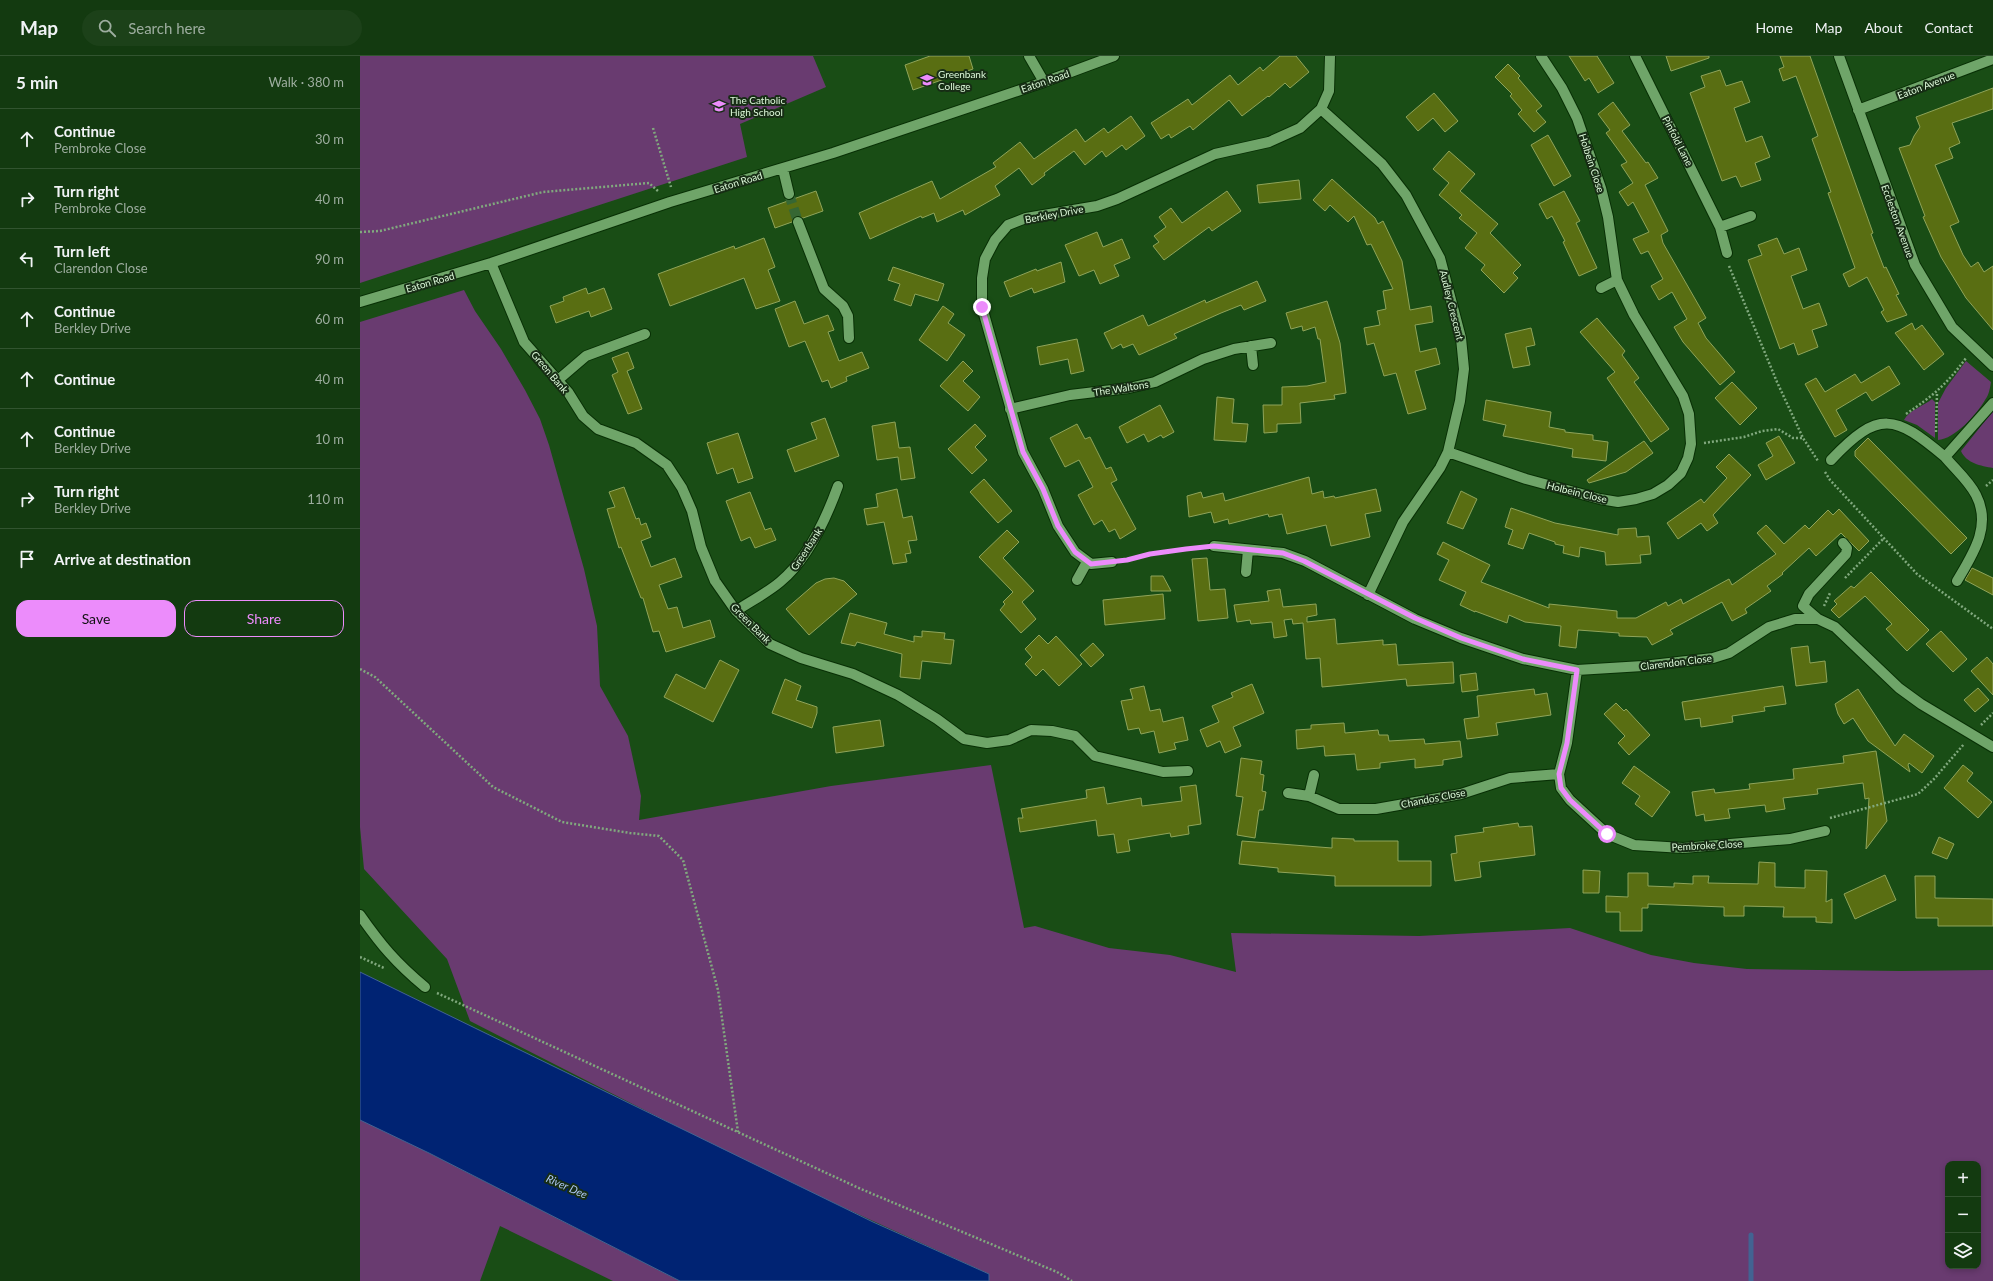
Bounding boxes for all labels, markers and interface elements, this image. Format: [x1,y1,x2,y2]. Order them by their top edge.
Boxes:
search box [82,10,362,46]
text: Map [20,16,58,39]
icon: search [96,17,118,39]
text: Search here [128,19,206,37]
text: Home [1755,19,1793,36]
text: Map [1815,19,1842,36]
text: About [1864,19,1902,36]
text: Contact [1924,19,1973,36]
street label: Eaton Road [1019,67,1071,95]
place label: Greenbank College [938,68,987,92]
street label: Eaton Avenue [1895,69,1957,101]
text: 5 min [16,72,58,93]
school or university icon: Greenbank College [919,72,935,88]
text: Walk · 380 m [268,74,344,90]
place label: The Catholic High School [730,94,785,118]
school or university icon: The Catholic High School [711,98,727,114]
street label: Pinfold Lane [1660,114,1696,168]
text: Continue [54,122,115,140]
icon: ahead [16,128,38,150]
text: 30 m [315,131,344,147]
street label: Holbein Close [1577,132,1607,194]
text: Pembroke Close [54,140,146,156]
street label: Eaton Road [712,169,764,195]
text: Turn right [54,182,119,200]
street label: Eccleston Avenue [1879,183,1917,259]
icon: right [16,188,38,210]
text: 40 m [315,191,344,207]
text: Pembroke Close [54,200,146,216]
street label: Berkley Drive [1024,202,1084,226]
text: Turn left [54,242,110,260]
icon: left [16,248,38,270]
text: 90 m [315,251,344,267]
text: Clarendon Close [54,260,148,276]
street label: Eaton Road [404,269,456,295]
street label: Audley Crescent [1438,269,1467,342]
route end [973,298,991,316]
text: Continue [54,302,115,320]
icon: ahead [16,308,38,330]
text: 60 m [315,311,344,327]
text: Berkley Drive [54,320,131,336]
street label: Green Bank [529,348,572,396]
icon: ahead [16,368,38,390]
text: Continue [54,370,115,388]
text: 40 m [315,371,344,387]
street label: The Waltons [1093,378,1149,398]
text: Continue [54,422,115,440]
icon: ahead [16,428,38,450]
text: 10 m [315,431,344,447]
text: Berkley Drive [54,440,131,456]
street label: Holbein Close [1546,479,1608,505]
text: Turn right [54,482,119,500]
icon: right [16,488,38,510]
text: 110 m [307,491,344,507]
text: Berkley Drive [54,500,131,516]
street label: Greenbank [788,525,825,572]
icon: arrive [16,548,38,570]
text: Arrive at destination [54,550,191,568]
button: Save [16,600,176,637]
button: Share [184,600,344,637]
street label: Green Bank [729,601,774,646]
street label: Clarendon Close [1640,652,1712,672]
street label: Chandos Close [1400,786,1466,810]
route start [1598,825,1616,843]
street label: Pembroke Close [1671,837,1743,853]
map controls [1945,1161,1981,1269]
button: + [1945,1161,1981,1197]
water label: River Dee [544,1171,590,1201]
button: − [1945,1197,1981,1233]
button: layers [1945,1233,1981,1269]

